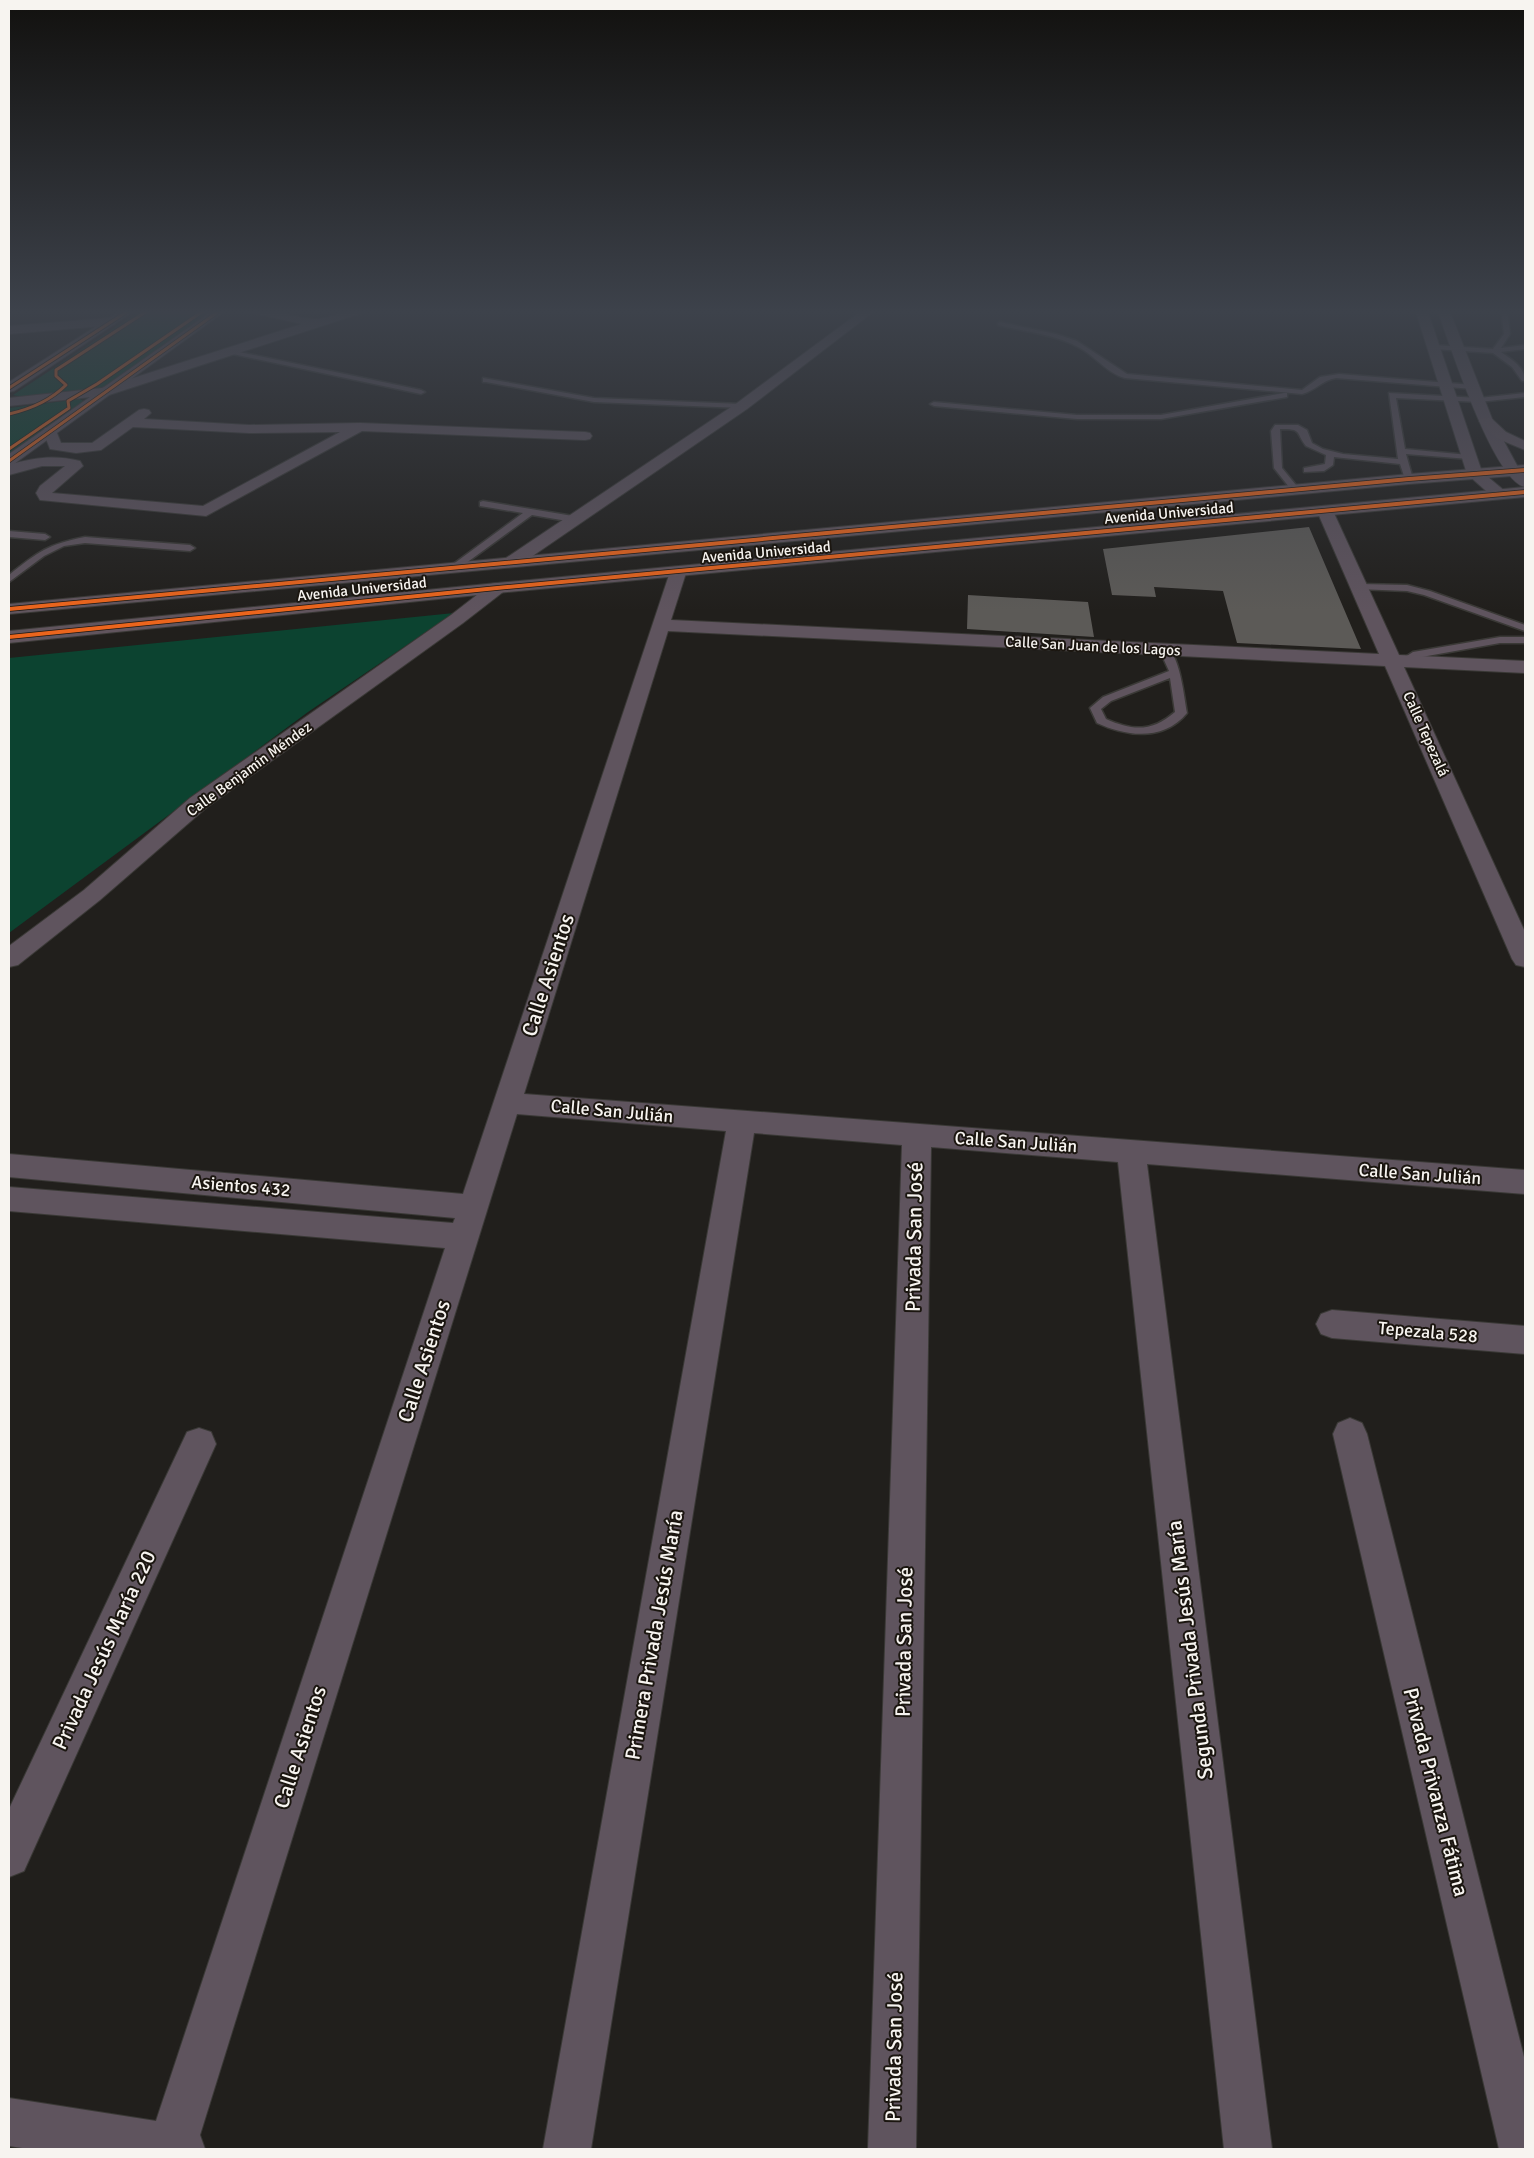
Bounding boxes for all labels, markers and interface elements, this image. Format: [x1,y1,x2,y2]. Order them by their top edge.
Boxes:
street label: Avenida Universidad [1103,498,1235,528]
street label: Avenida Universidad [700,537,832,567]
street label: Avenida Universidad [296,573,428,605]
street label: Calle San Juan de los Lagos [1005,632,1182,660]
street label: Calle Tepezalá [1399,689,1453,779]
street label: Calle Benjamín Méndez [183,718,315,820]
street label: Calle Asientos [516,910,580,1040]
street label: Calle San Julián [550,1095,674,1127]
street label: Calle San Julián [954,1127,1078,1157]
street label: Calle San Julián [1358,1159,1482,1189]
street label: Privada San José [900,1162,928,1312]
street label: Asientos 432 [191,1171,291,1201]
street label: Calle Asientos [392,1296,456,1426]
street label: Tepezala 528 [1377,1317,1479,1347]
street label: Primera Privada Jesús María [619,1508,689,1762]
street label: Segunda Privada Jesús María [1161,1519,1219,1781]
street label: Privada Jesús María 220 [46,1546,162,1754]
street label: Privada San José [890,1567,918,1717]
street label: Calle Asientos [268,1682,332,1812]
street label: Privada Privanza Fátima [1397,1685,1475,1899]
street label: Privada San José [880,1972,908,2122]

